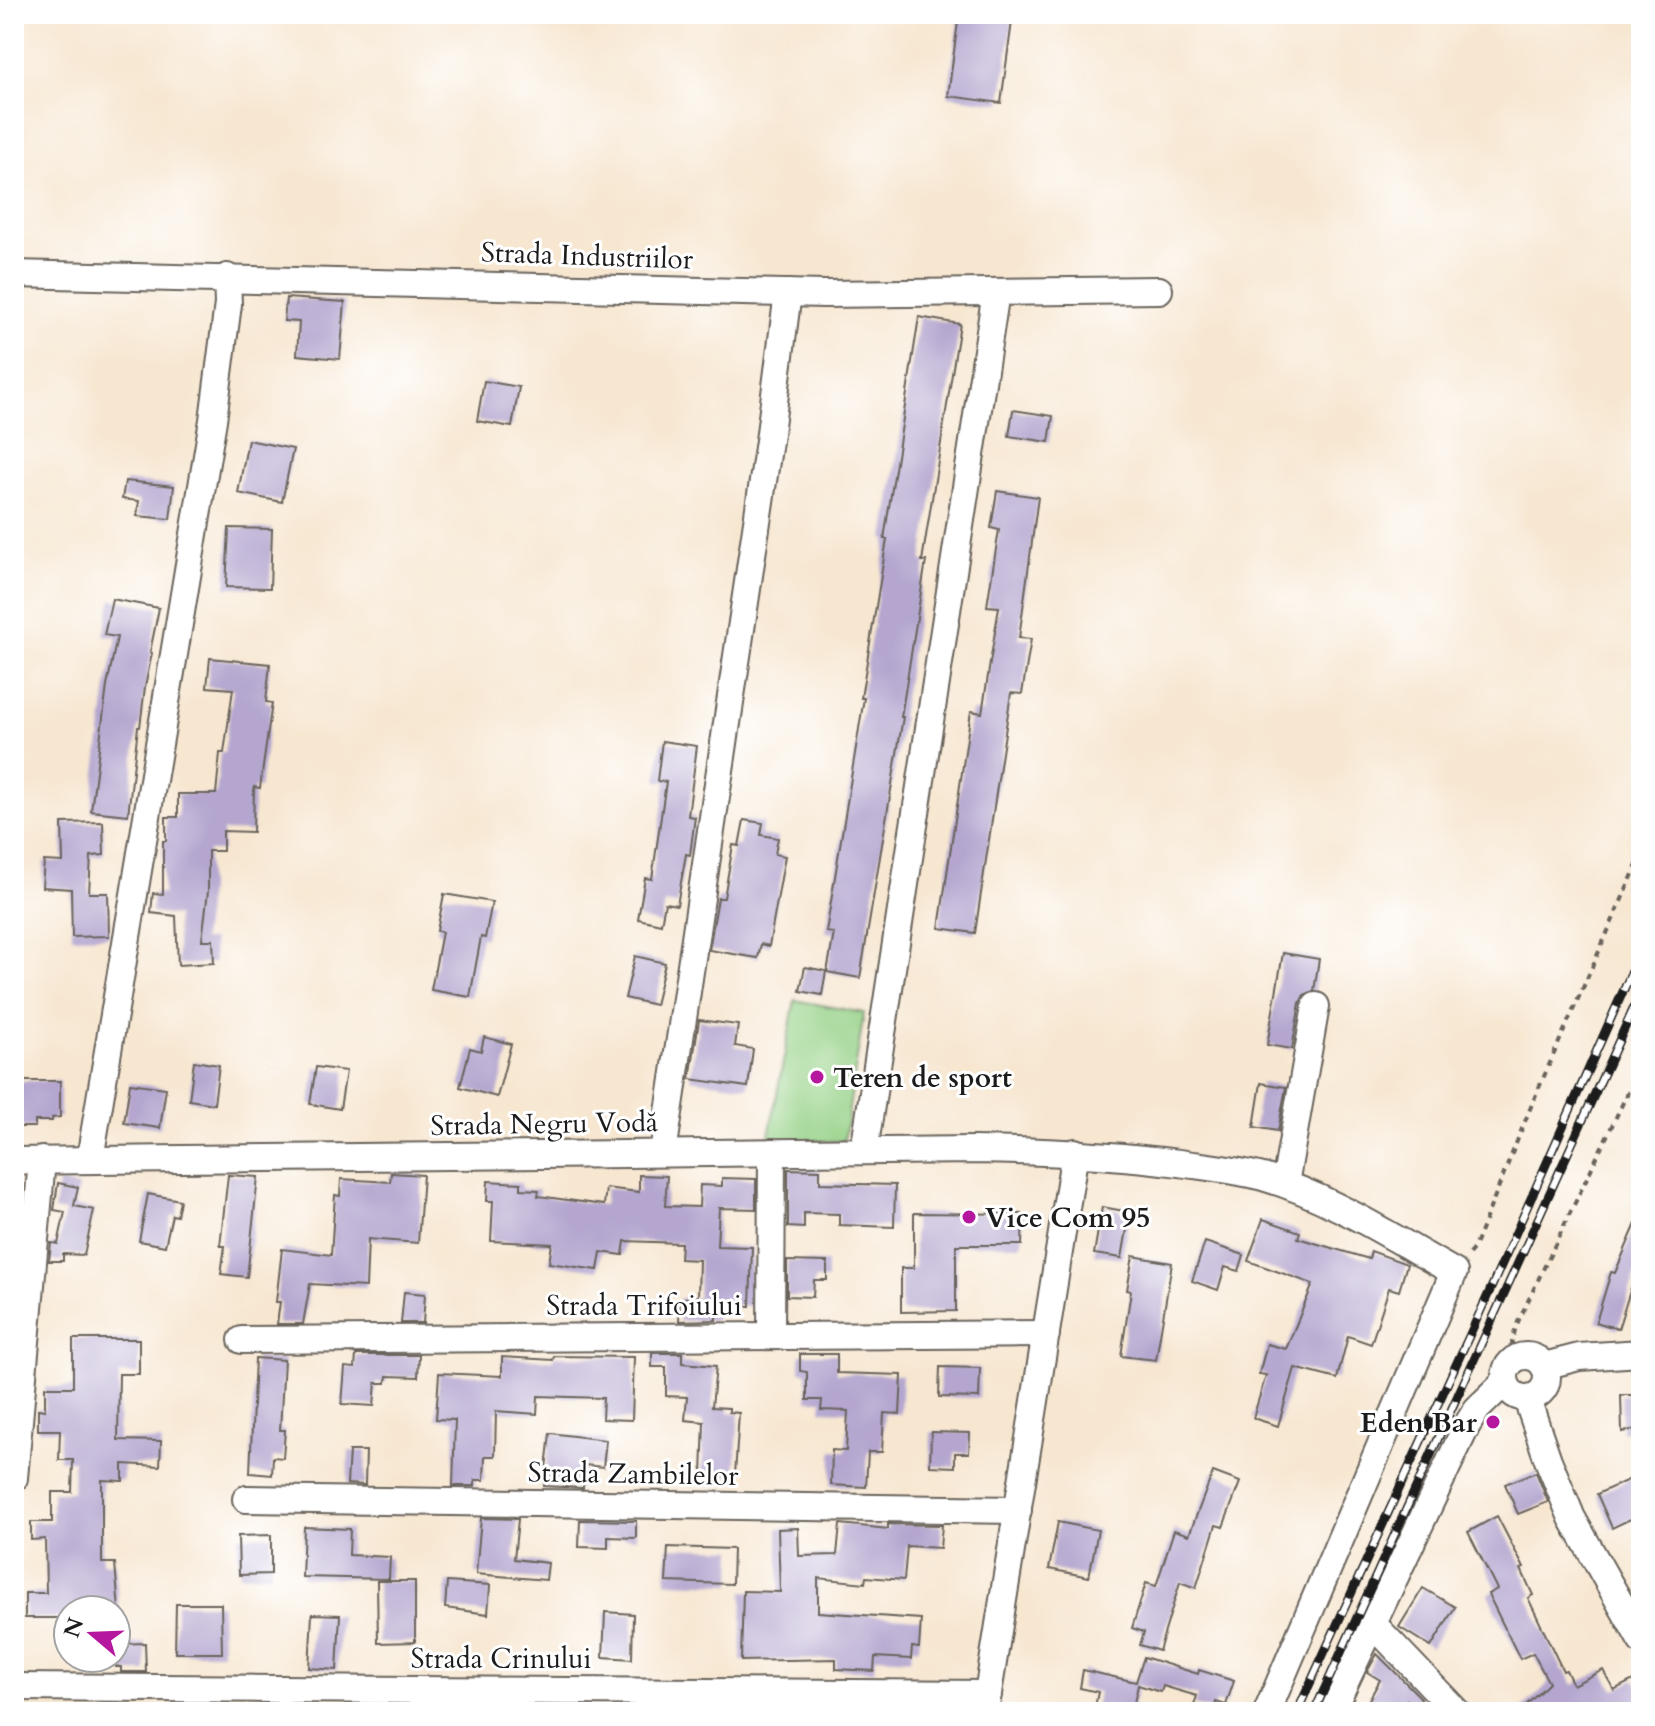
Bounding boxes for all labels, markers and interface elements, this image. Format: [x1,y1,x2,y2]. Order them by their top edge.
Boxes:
street label: Strada Industriilor [480,233,694,279]
place label: Teren de sport [833,1059,1012,1097]
marker: Teren de sport [808,1068,826,1086]
street label: Strada Negru Vodă [430,1103,658,1145]
place label: Vice Com 95 [985,1199,1150,1237]
marker: Vice Com 95 [960,1208,978,1226]
street label: Strada Trifoiului [546,1287,742,1325]
place label: Eden Bar [1360,1404,1478,1442]
marker: Eden Bar [1484,1413,1502,1431]
street label: Strada Zambilelor [527,1453,739,1495]
north arrow [52,1594,132,1674]
text: N [57,1614,91,1642]
street label: Strada Crinului [411,1640,592,1678]

